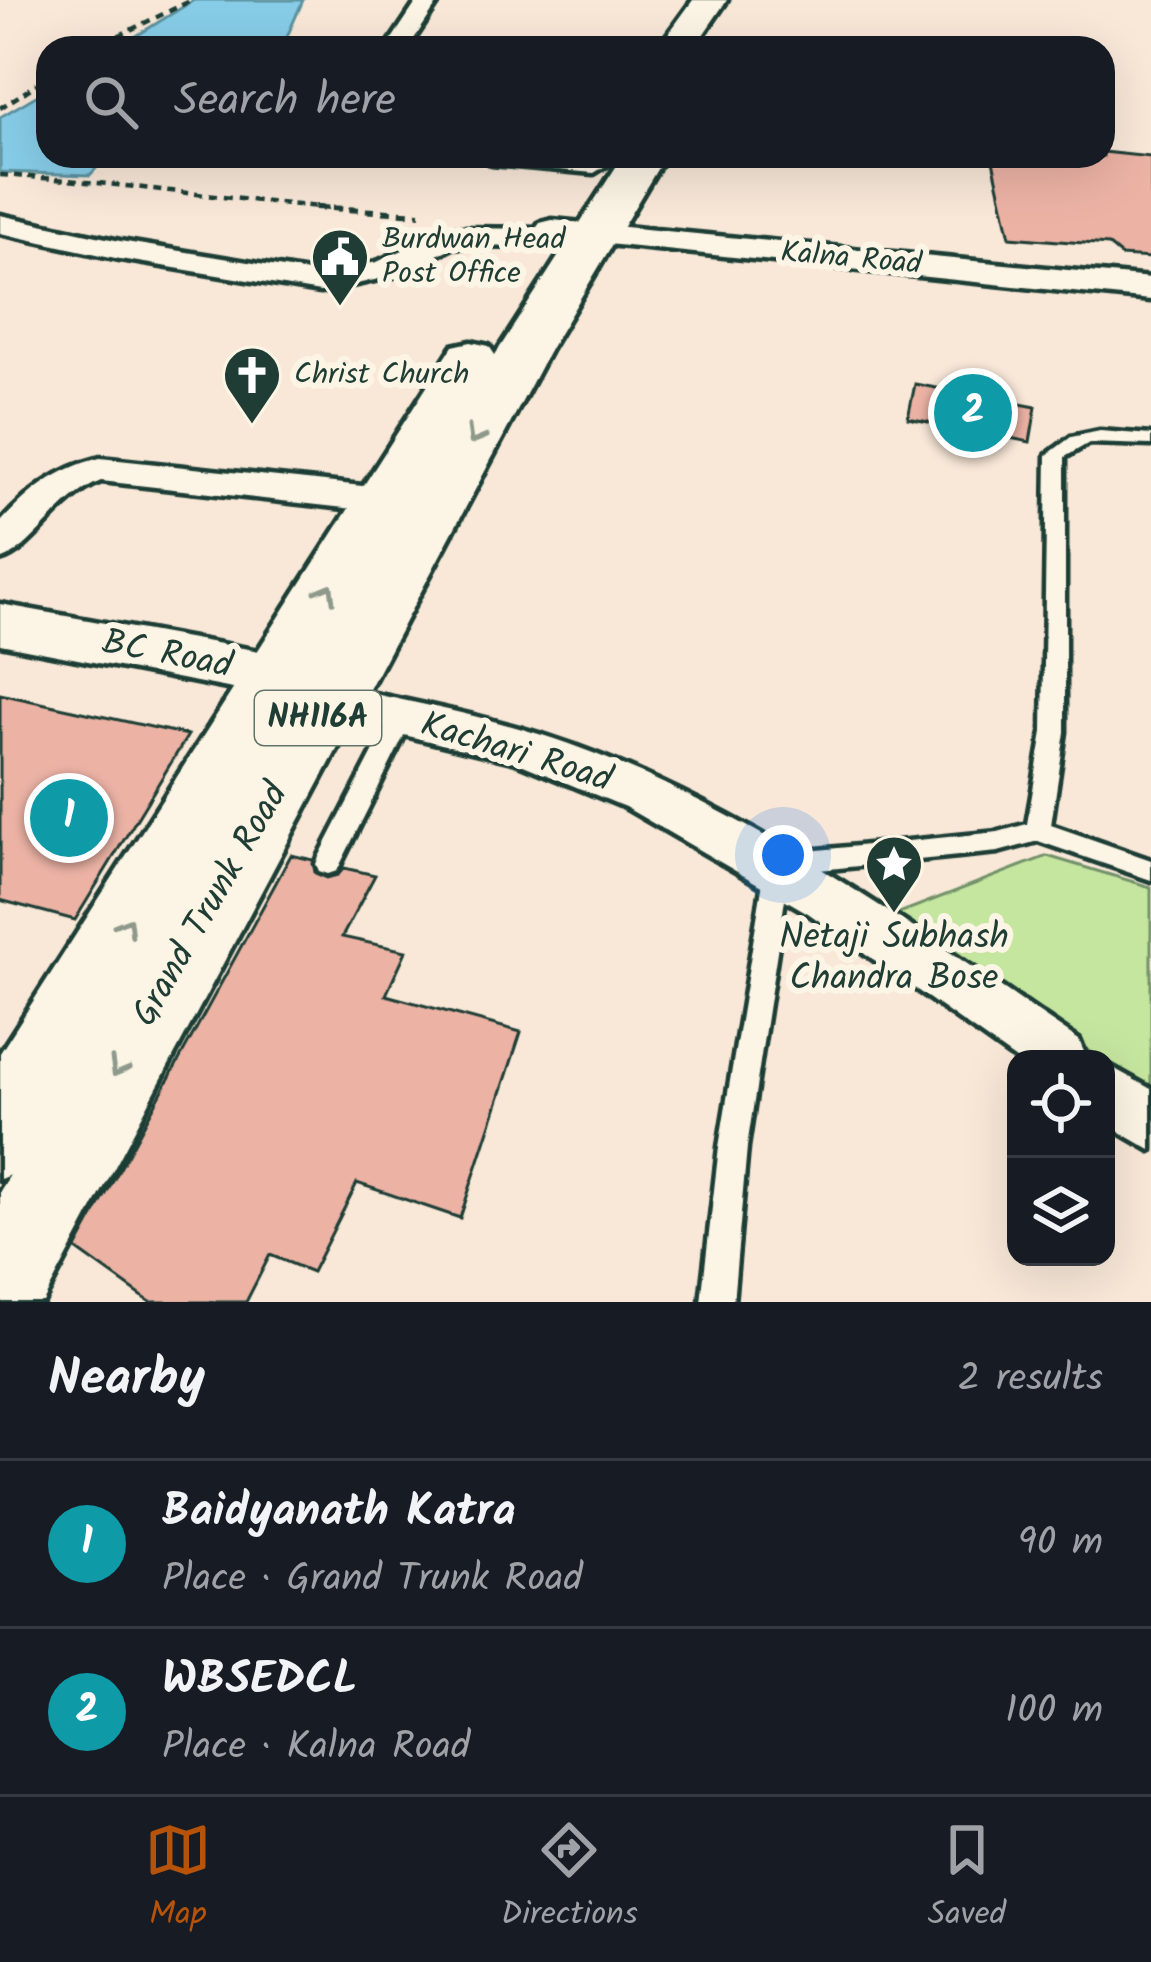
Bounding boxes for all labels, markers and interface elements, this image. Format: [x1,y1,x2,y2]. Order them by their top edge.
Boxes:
search box [36,36,1115,168]
text: Search here [174,66,396,138]
icon: search [78,69,144,135]
place label: Burdwan Head Post Office [382,216,566,298]
public building icon: Burdwan Head Post Office [309,226,371,308]
street label: Kalna Road [778,229,925,289]
church icon: Christ Church [221,344,283,426]
place label: Christ Church [294,351,469,399]
pin: 2 [934,368,1012,458]
one-way arrow [466,423,489,445]
one-way arrow [313,583,336,605]
street label: BC Road [97,615,238,696]
road number: NH116A [255,691,381,745]
street label: Kachari Road [413,697,620,809]
street label: Grand Trunk Road [118,771,305,1038]
pin: 1 [30,773,108,863]
your location [753,825,813,885]
place icon: Netaji Subhash Chandra Bose [863,833,925,915]
place label: Netaji Subhash Chandra Bose [779,910,1009,1008]
one-way arrow [112,917,134,939]
map controls [1007,1050,1115,1266]
button: locate [1007,1050,1115,1158]
one-way arrow [110,1056,133,1077]
button: layers [1007,1158,1115,1266]
text: Nearby [48,1340,205,1421]
text: 2 results [958,1349,1103,1411]
text: Baidyanath Katra [162,1477,516,1549]
text: 1 [81,1513,93,1575]
text: 90 m [1018,1513,1103,1575]
text: Place · Grand Trunk Road [162,1549,583,1611]
text: WBSEDCL [162,1645,357,1717]
text: 2 [76,1681,98,1743]
text: 100 m [1005,1681,1103,1743]
text: Place · Kalna Road [162,1717,470,1779]
tab: Map [145,1817,211,1942]
tab: Directions [501,1817,638,1942]
tab: Saved [928,1817,1006,1942]

